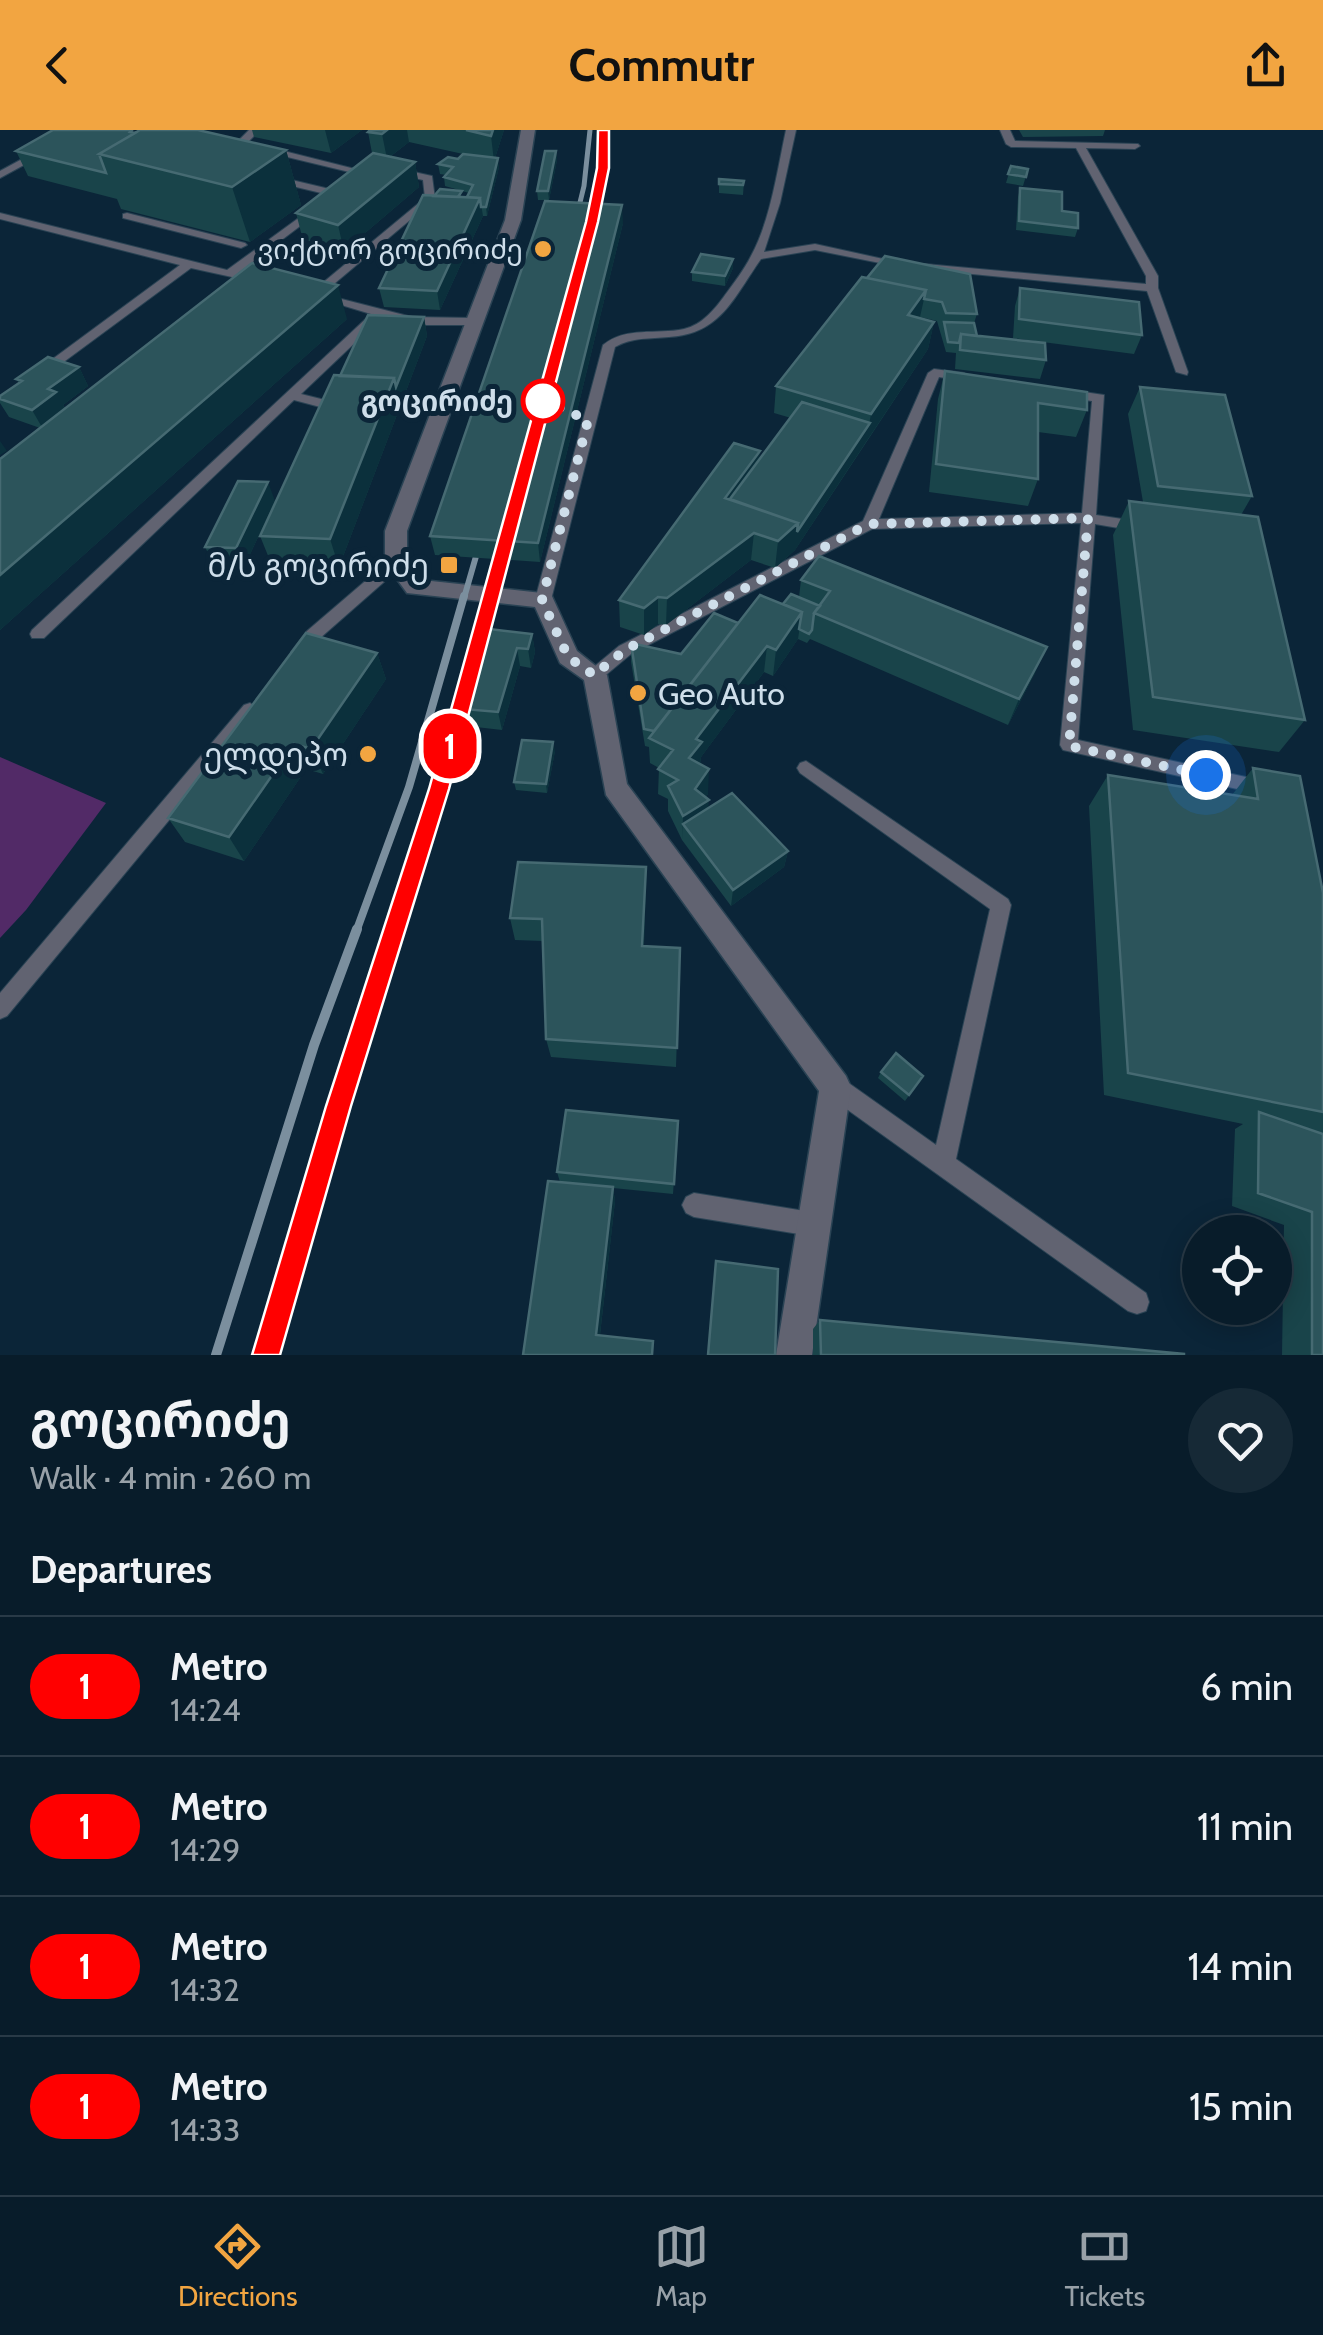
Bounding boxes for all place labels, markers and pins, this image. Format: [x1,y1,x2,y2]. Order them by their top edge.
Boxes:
place label: ვიქტორ გოცირიძე [257,232,523,266]
marker: ვიქტორ გოცირიძე [532,238,554,260]
marker: გოცირიძე [522,380,564,422]
place label: გოცირიძე [361,384,513,418]
place label: მ/ს გოცირიძე [207,546,429,585]
marker: მ/ს გოცირიძე [438,554,460,576]
place label: Geo Auto [658,674,785,713]
marker: Geo Auto [627,682,649,704]
place label: ელდეპო [204,735,348,775]
marker: ელდეპო [357,743,379,765]

